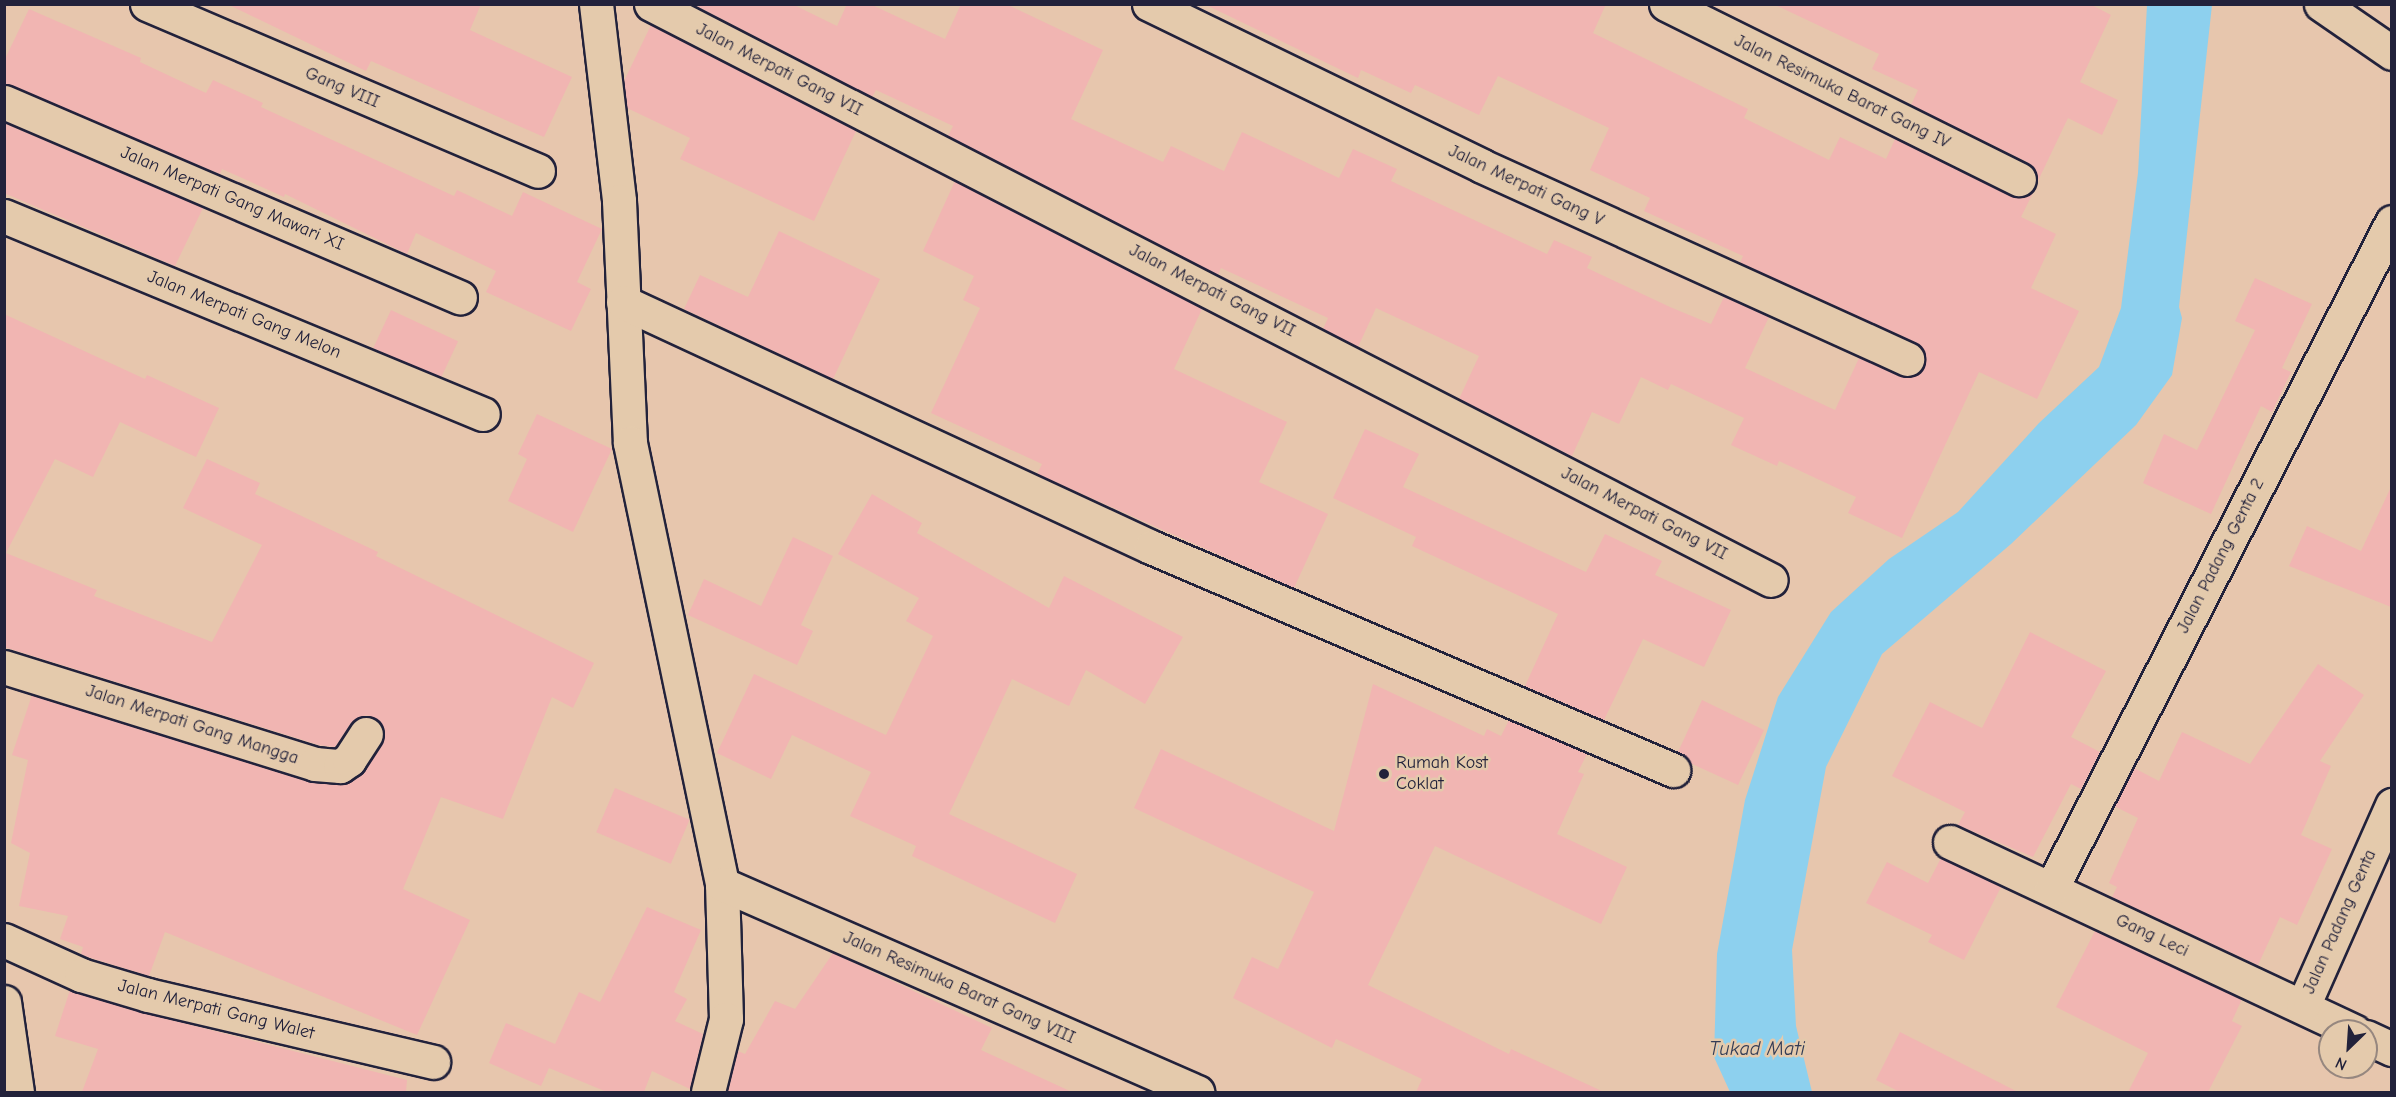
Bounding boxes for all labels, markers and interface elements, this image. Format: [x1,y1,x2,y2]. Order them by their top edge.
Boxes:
street label: Jalan Merpati Gang VII [692,19,866,121]
street label: Jalan Resimuka Barat Gang IV [1730,30,1954,154]
street label: Gang VIII [302,63,382,113]
street label: Jalan Merpati Gang V [1445,140,1607,232]
street label: Jalan Merpati Gang Mawari XI [117,142,347,256]
street label: Jalan Merpati Gang VII [1125,240,1299,342]
street label: Jalan Merpati Gang Melon [144,266,344,364]
street label: Jalan Merpati Gang VII [1557,463,1731,565]
street label: Jalan Padang Genta 2 [2173,475,2269,637]
street label: Jalan Merpati Gang Mangga [83,680,301,770]
place label: Rumah Kost Coklat [1396,753,1488,795]
marker: Rumah Kost Coklat [1377,767,1391,781]
street label: Jalan Padang Genta [2299,847,2381,997]
street label: Gang Leci [2112,910,2192,962]
street label: Jalan Resimuka Barat Gang VIII [840,927,1078,1049]
street label: Jalan Merpati Gang Walet [116,975,316,1045]
north arrow [2318,1019,2378,1079]
water label: Tukad Mati [1709,1036,1805,1060]
text: N [2333,1053,2350,1074]

